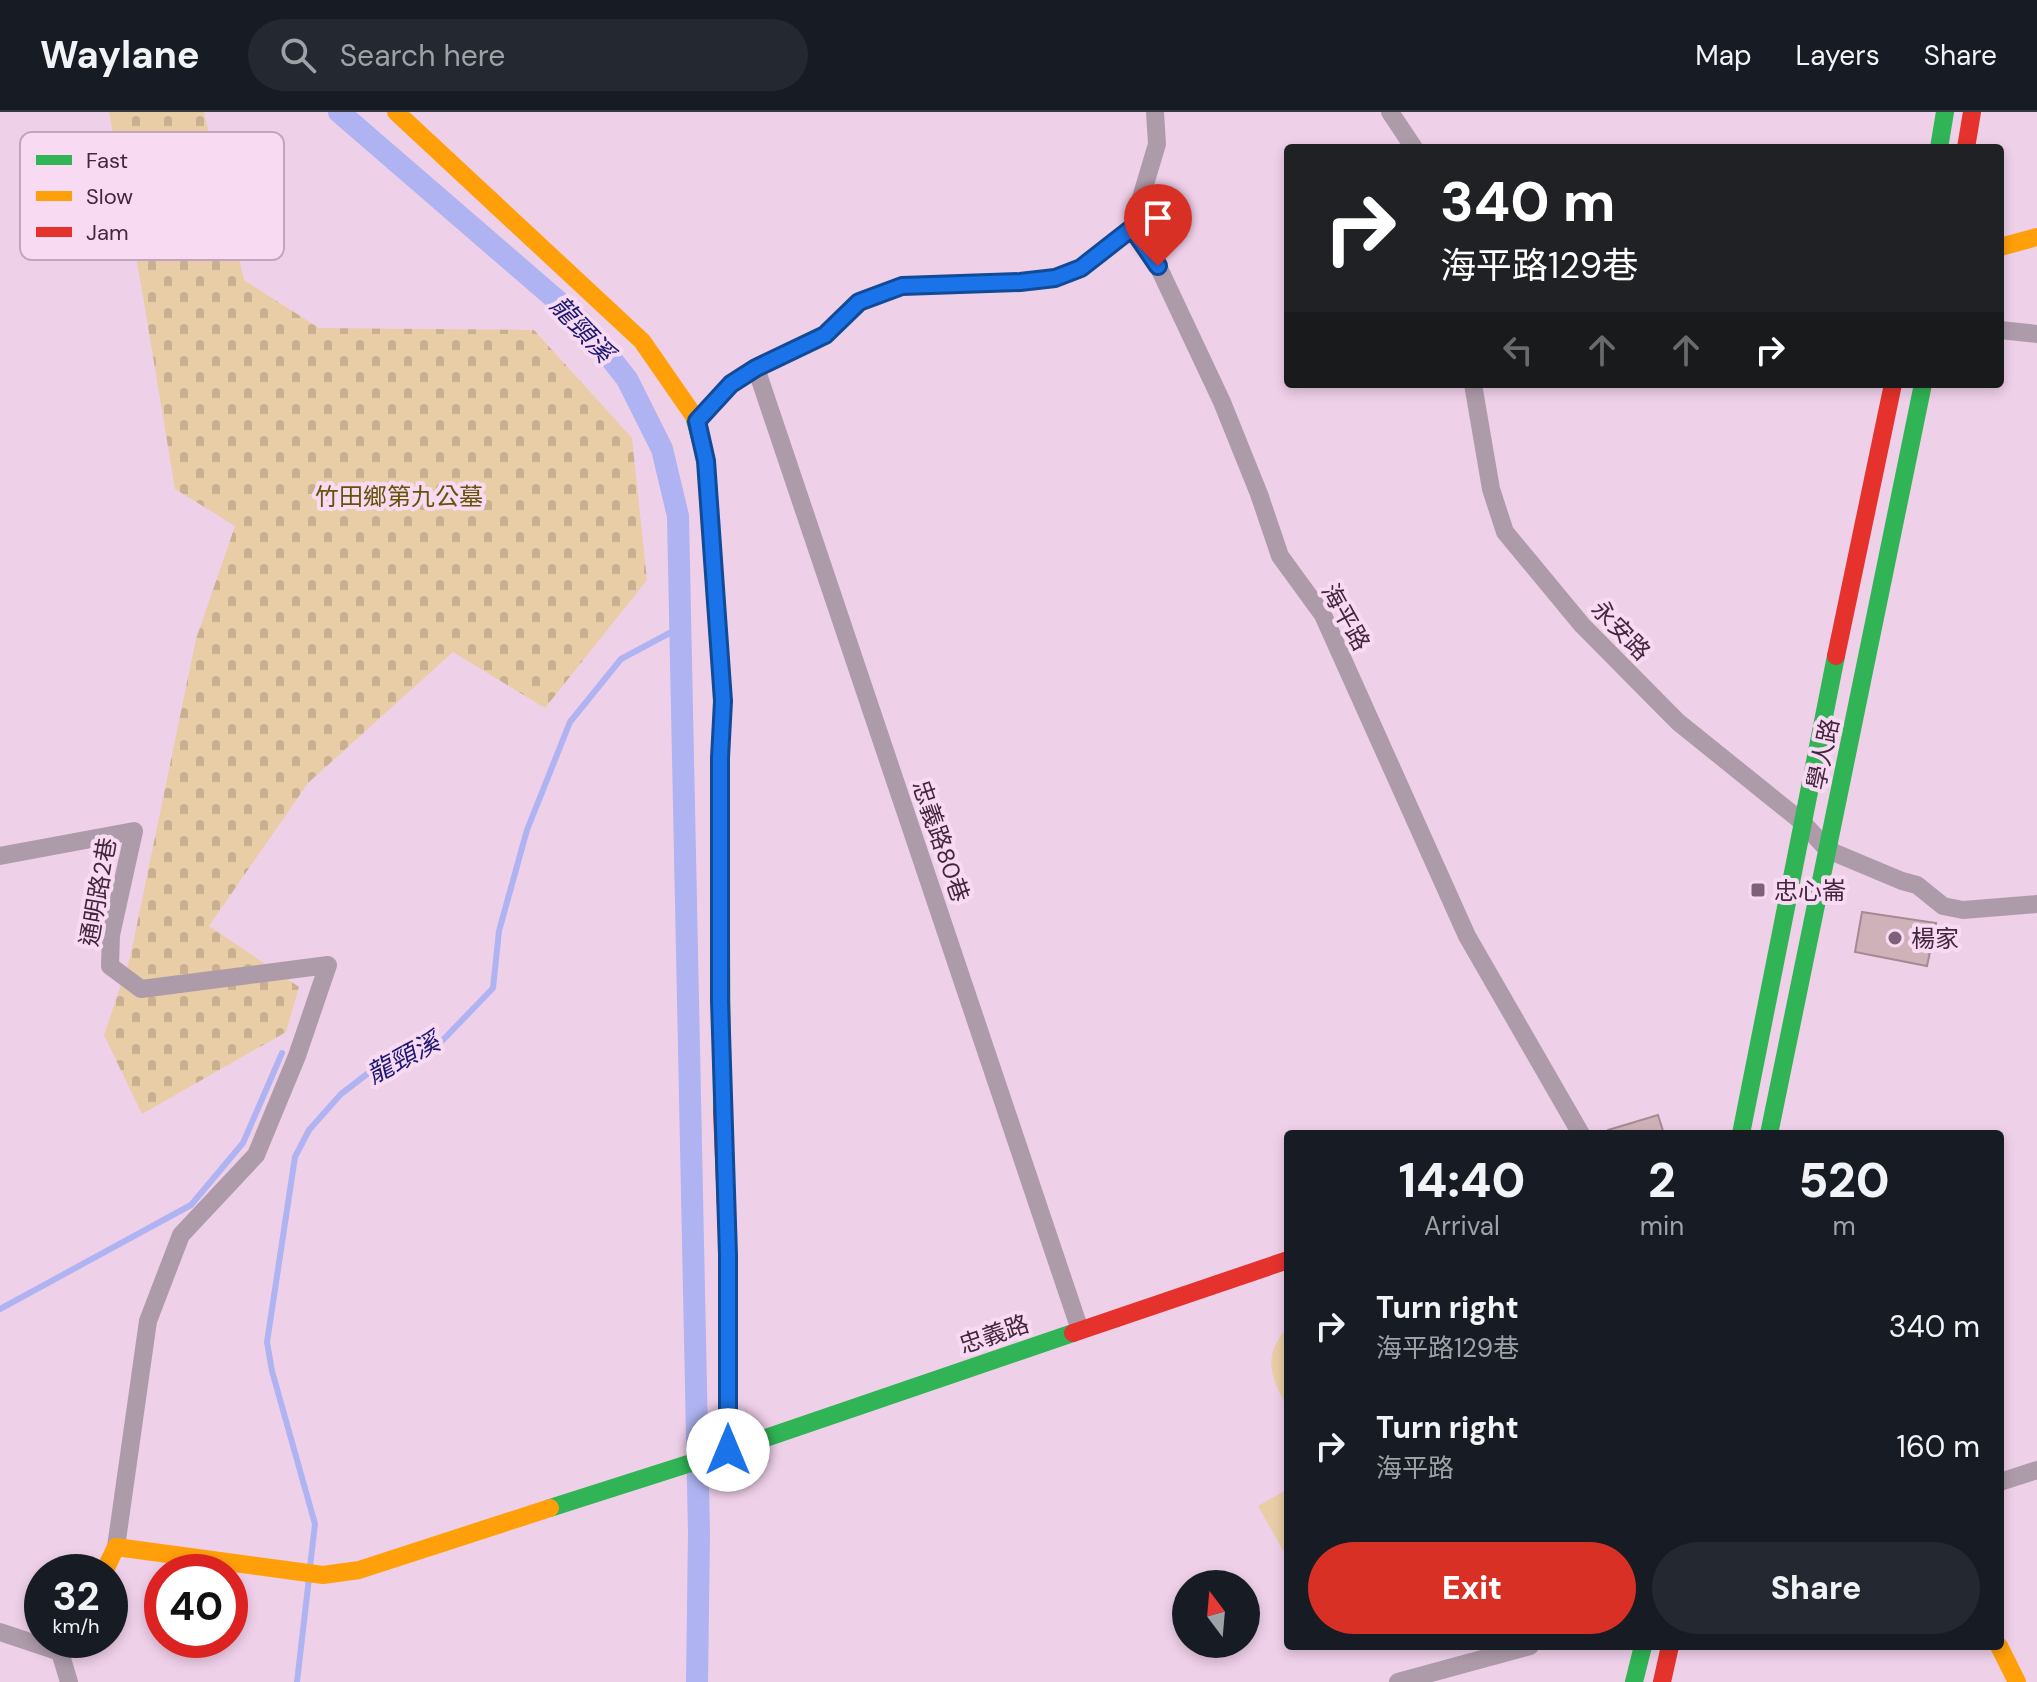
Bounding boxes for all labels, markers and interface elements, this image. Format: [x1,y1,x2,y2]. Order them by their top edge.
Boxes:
search box [248,19,808,91]
text: Waylane [40,30,200,80]
icon: search [276,33,320,77]
text: Search here [340,36,505,75]
text: Map [1695,37,1752,74]
text: Layers [1796,37,1880,74]
text: Share [1924,37,1997,74]
legend [20,132,284,260]
text: Fast [86,146,128,175]
text: 340 m [1440,165,1615,238]
icon: right [1308,176,1412,280]
text: Slow [86,182,133,211]
pin [1124,184,1192,266]
icon: arrive [1136,196,1180,240]
text: Jam [86,218,129,247]
text: 海平路129巷 [1440,242,1638,289]
water label: 龍頸溪 [543,289,624,372]
icon: left [1496,328,1540,372]
icon: ahead [1580,328,1624,372]
icon: ahead [1664,328,1708,372]
icon: right [1748,328,1792,372]
park label: 竹田鄉第九公墓 [315,481,483,512]
street label: 海平路 [1315,578,1377,656]
street label: 永安路 [1585,593,1657,667]
street label: 學人路 [1800,716,1846,792]
street label: 忠義路80巷 [906,776,976,906]
street label: 通明路2巷 [73,835,123,949]
place label: 忠心崙 [1774,875,1846,906]
marker: 忠心崙 [1749,881,1767,899]
place label: 楊家 [1911,923,1959,954]
marker: 楊家 [1886,929,1904,947]
water label: 龍頸溪 [361,1023,449,1091]
text: 14:40 [1398,1149,1525,1212]
text: 2 [1648,1149,1676,1212]
text: 520 [1798,1149,1890,1212]
text: Arrival [1424,1209,1500,1243]
text: min [1640,1209,1684,1243]
text: m [1832,1209,1856,1243]
text: Turn right [1376,1288,1519,1327]
icon: right [1308,1304,1352,1348]
text: 340 m [1889,1307,1980,1346]
street label: 忠義路 [955,1308,1033,1360]
text: 海平路129巷 [1376,1331,1519,1365]
position arrow [686,1408,770,1492]
text: Turn right [1376,1408,1519,1447]
icon: right [1308,1424,1352,1468]
text: 160 m [1897,1427,1980,1466]
text: 海平路 [1376,1451,1454,1485]
button: Exit [1308,1542,1636,1634]
button: Share [1652,1542,1980,1634]
speed limit sign: 40 [144,1554,248,1658]
text: 32 [52,1570,100,1622]
north arrow [1172,1570,1260,1658]
map controls [1172,1570,1260,1658]
text: km/h [52,1613,100,1639]

